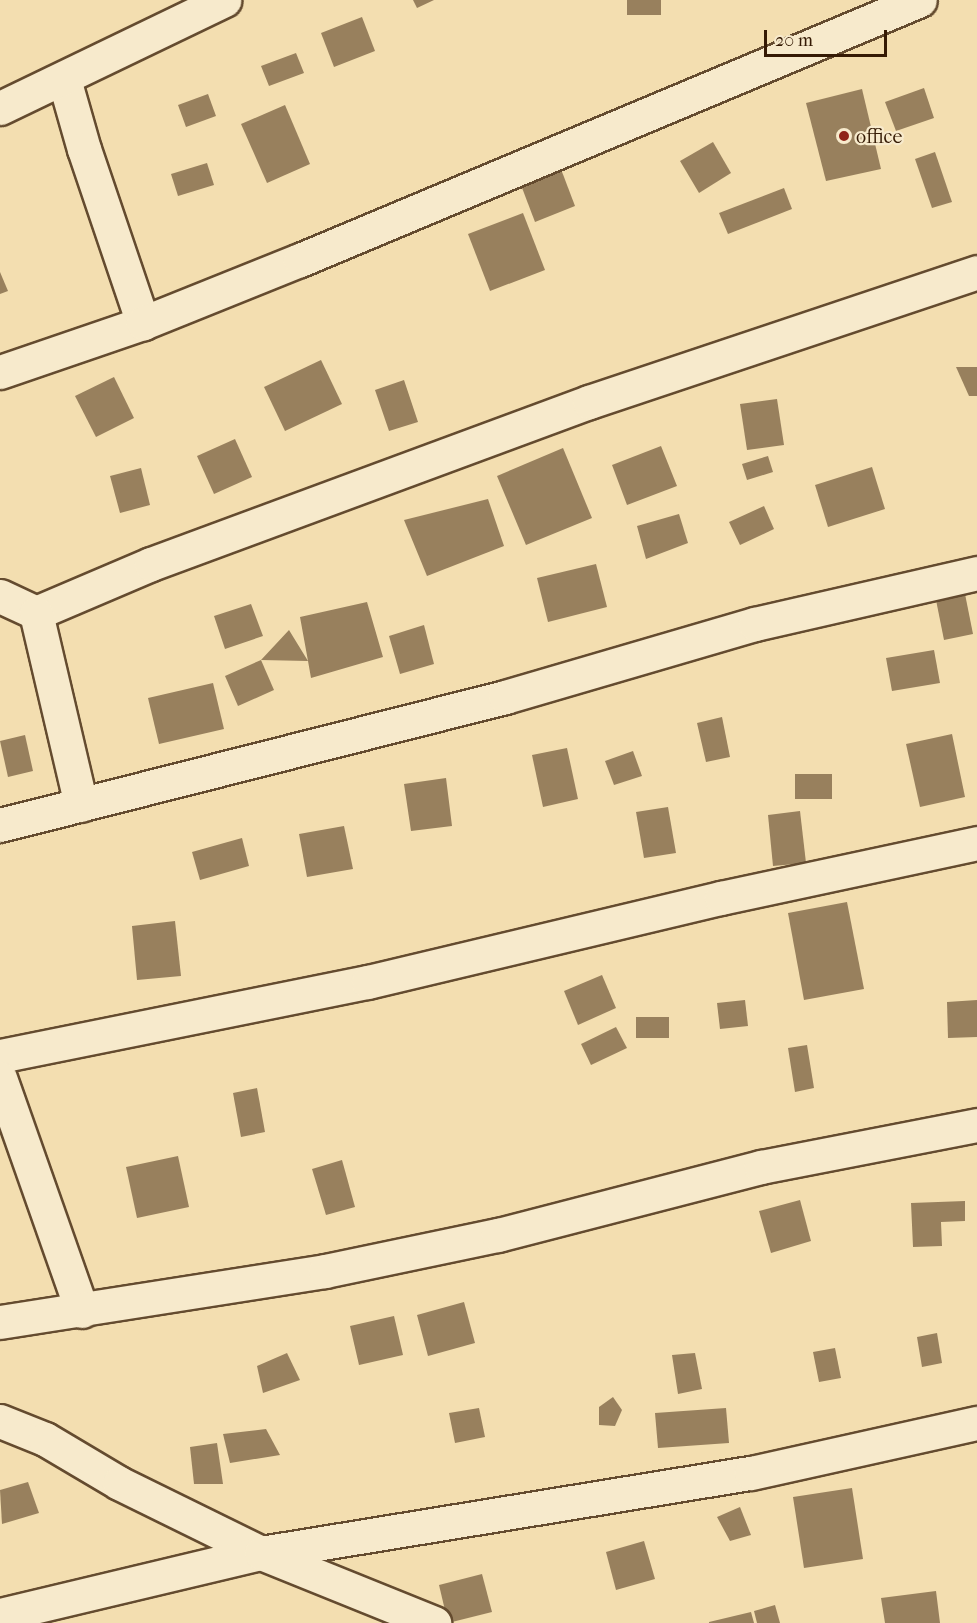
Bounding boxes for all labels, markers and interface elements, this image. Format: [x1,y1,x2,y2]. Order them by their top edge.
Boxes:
scale bar [767,18,890,56]
text: 20 m [775,30,813,51]
place label: office [856,124,902,148]
marker: office [837,129,851,143]

